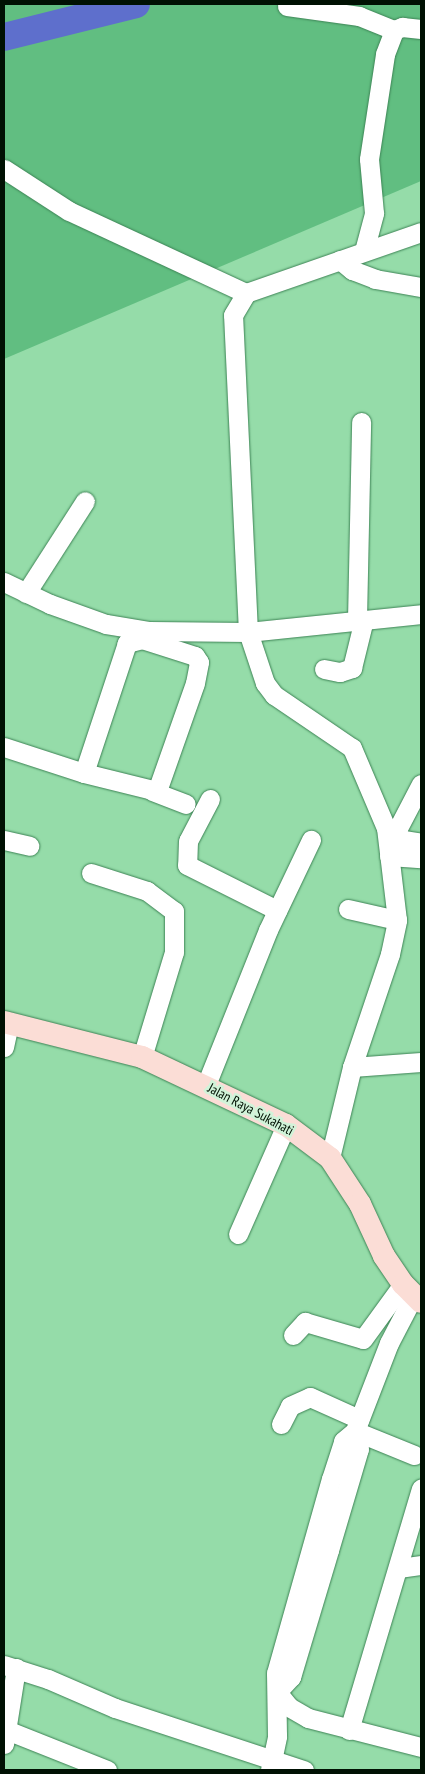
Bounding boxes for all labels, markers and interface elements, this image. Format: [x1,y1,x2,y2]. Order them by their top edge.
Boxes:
street label: Jalan Raya Sukahati [205,1079,297,1139]

